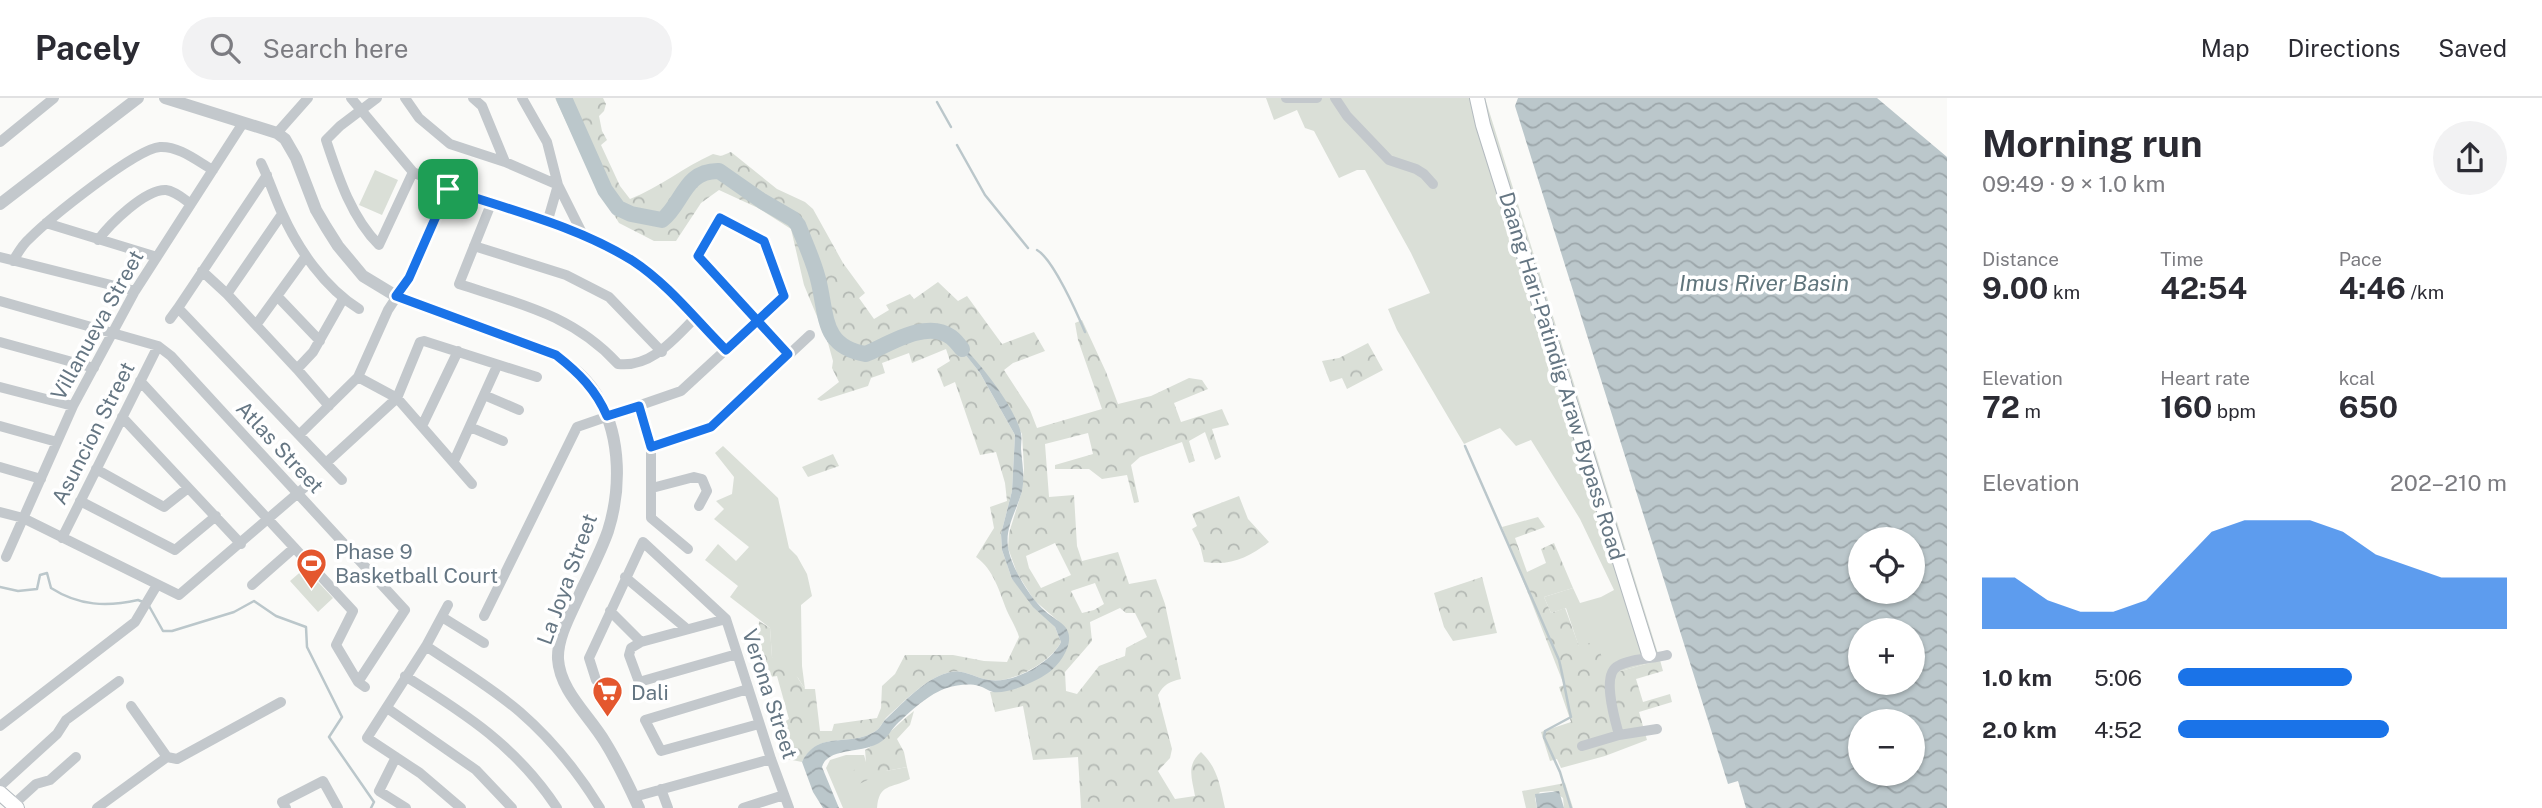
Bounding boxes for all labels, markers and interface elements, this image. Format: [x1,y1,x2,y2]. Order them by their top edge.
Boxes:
search box [182,17,672,80]
text: Pacely [35,29,140,67]
icon: search [206,29,244,67]
text: Search here [262,33,408,64]
text: Map [2201,34,2250,62]
text: Directions [2288,34,2400,62]
text: Saved [2438,34,2507,62]
text: Morning run [1982,121,2203,166]
button: share [2433,121,2507,195]
pin [418,159,478,219]
icon: arrive [429,170,467,208]
text: 09:49 · 9 × 1.0 km [1982,170,2165,197]
street label: Daang Hari-Patindig Araw Bypass Road [1494,189,1630,563]
street label: Villanueva Street [45,246,149,404]
text: Distance [1982,248,2059,270]
text: Time [2160,248,2204,270]
text: Pace [2339,248,2382,270]
water label: Imus River Basin [1679,269,1849,296]
text: 9.00 [1982,270,2048,306]
text: 42:54 [2160,270,2247,306]
text: 4:46 [2339,270,2406,306]
text: km [2048,281,2080,303]
text: /km [2406,281,2444,303]
street label: Asuncion Street [46,358,140,508]
text: Elevation [1982,367,2063,389]
text: Heart rate [2160,367,2250,389]
text: kcal [2339,367,2375,389]
text: 72 [1982,389,2020,425]
text: 160 [2160,389,2212,425]
text: 650 [2339,389,2398,425]
street label: Atlas Street [231,396,329,498]
text: m [2020,400,2041,422]
text: bpm [2212,400,2256,422]
text: Elevation [1982,469,2080,496]
text: 202–210 m [2390,469,2507,496]
street label: La Joya Street [532,510,602,648]
map controls [1848,527,1925,786]
button: locate [1848,527,1925,604]
place label: Phase 9 Basketball Court [335,539,498,588]
sports icon: Phase 9 Basketball Court [295,546,329,590]
button: + [1848,618,1925,695]
street label: Verona Street [737,626,803,762]
text: 1.0 km [1982,664,2052,691]
text: 5:06 [2094,664,2142,691]
supermarket icon: Dali [591,675,625,719]
place label: Dali [631,680,669,705]
button: − [1848,709,1925,786]
text: 2.0 km [1982,716,2057,743]
text: 4:52 [2094,716,2142,743]

